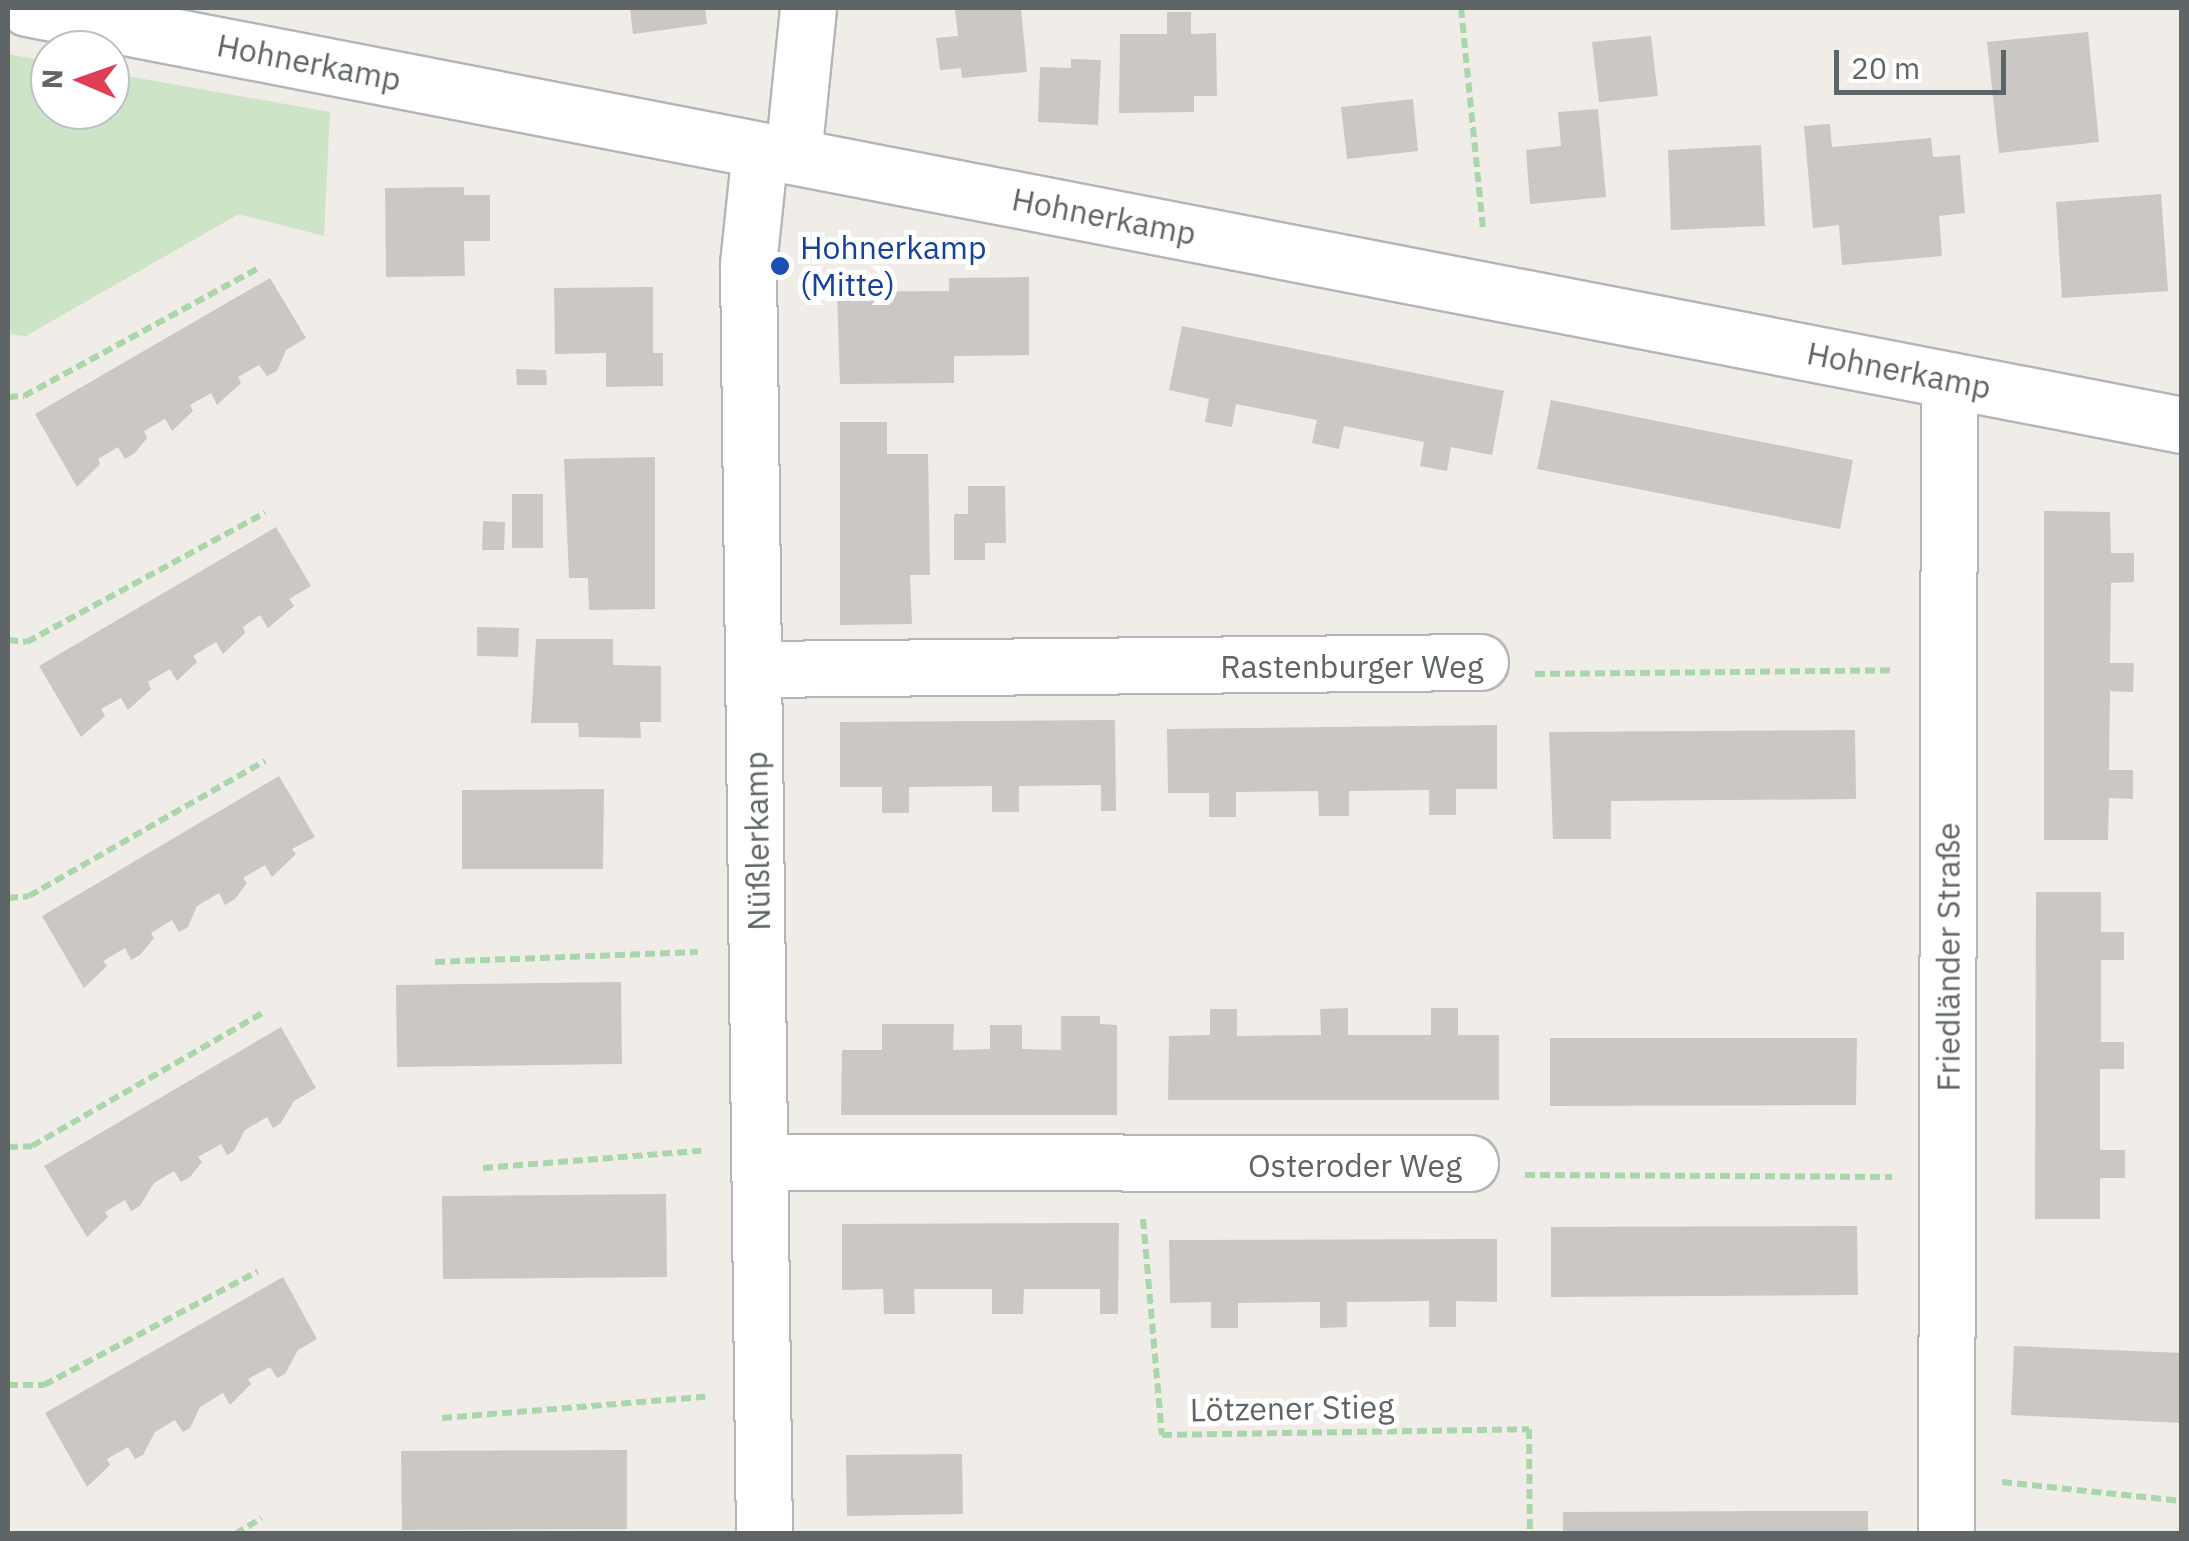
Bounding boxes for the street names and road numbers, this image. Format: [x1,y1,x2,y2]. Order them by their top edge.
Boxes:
street label: Hohnerkamp [214,25,404,99]
street label: Hohnerkamp [1009,179,1199,253]
street label: Hohnerkamp [1804,333,1994,407]
street label: Rastenburger Weg [1220,647,1484,685]
street label: Nüßlerkamp [736,751,778,931]
street label: Friedländer Straße [1929,822,1967,1092]
street label: Osteroder Weg [1248,1146,1462,1184]
street label: Lötzener Stieg [1190,1387,1394,1429]

